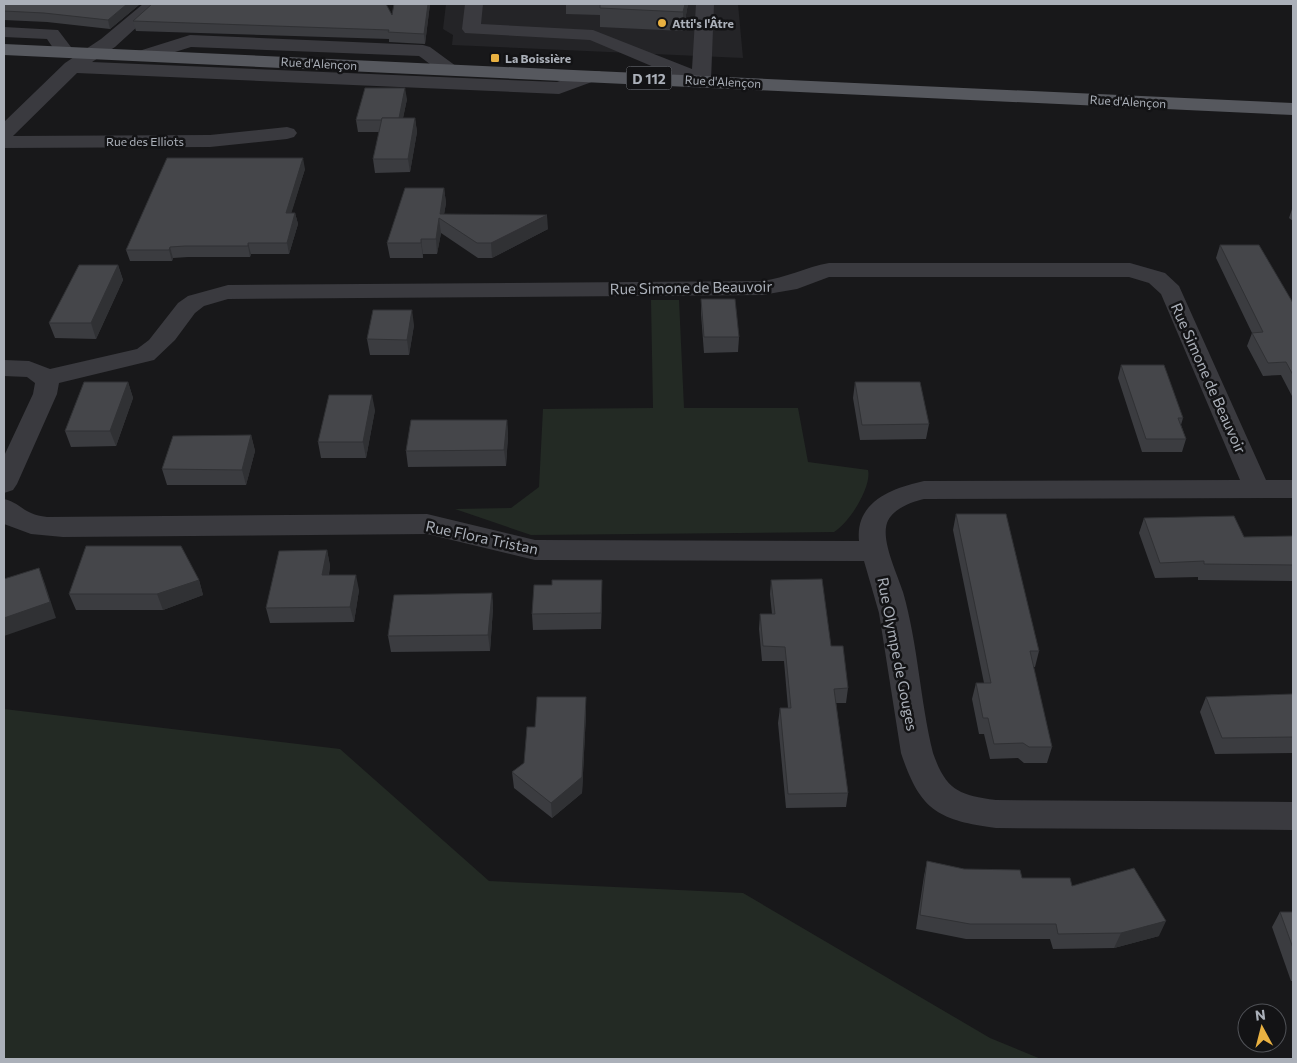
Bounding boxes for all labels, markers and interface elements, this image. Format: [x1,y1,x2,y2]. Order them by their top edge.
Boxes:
place label: Atti's l'Âtre [672,16,734,30]
marker: Atti's l'Âtre [656,17,668,29]
place label: La Boissière [505,51,571,65]
marker: La Boissière [489,52,501,64]
street label: Rue d'Alençon [280,54,358,72]
road number: D 112 [626,66,672,90]
street label: Rue d'Alençon [684,72,762,90]
street label: Rue d'Alençon [1089,92,1167,110]
street label: Rue des Elliots [106,134,184,148]
street label: Rue Simone de Beauvoir [609,277,773,297]
street label: Rue Simone de Beauvoir [1168,300,1250,456]
street label: Rue Flora Tristan [424,516,540,558]
street label: Rue Olympe de Gouges [874,576,922,733]
north arrow [1237,1003,1287,1053]
text: N [1254,1006,1267,1024]

